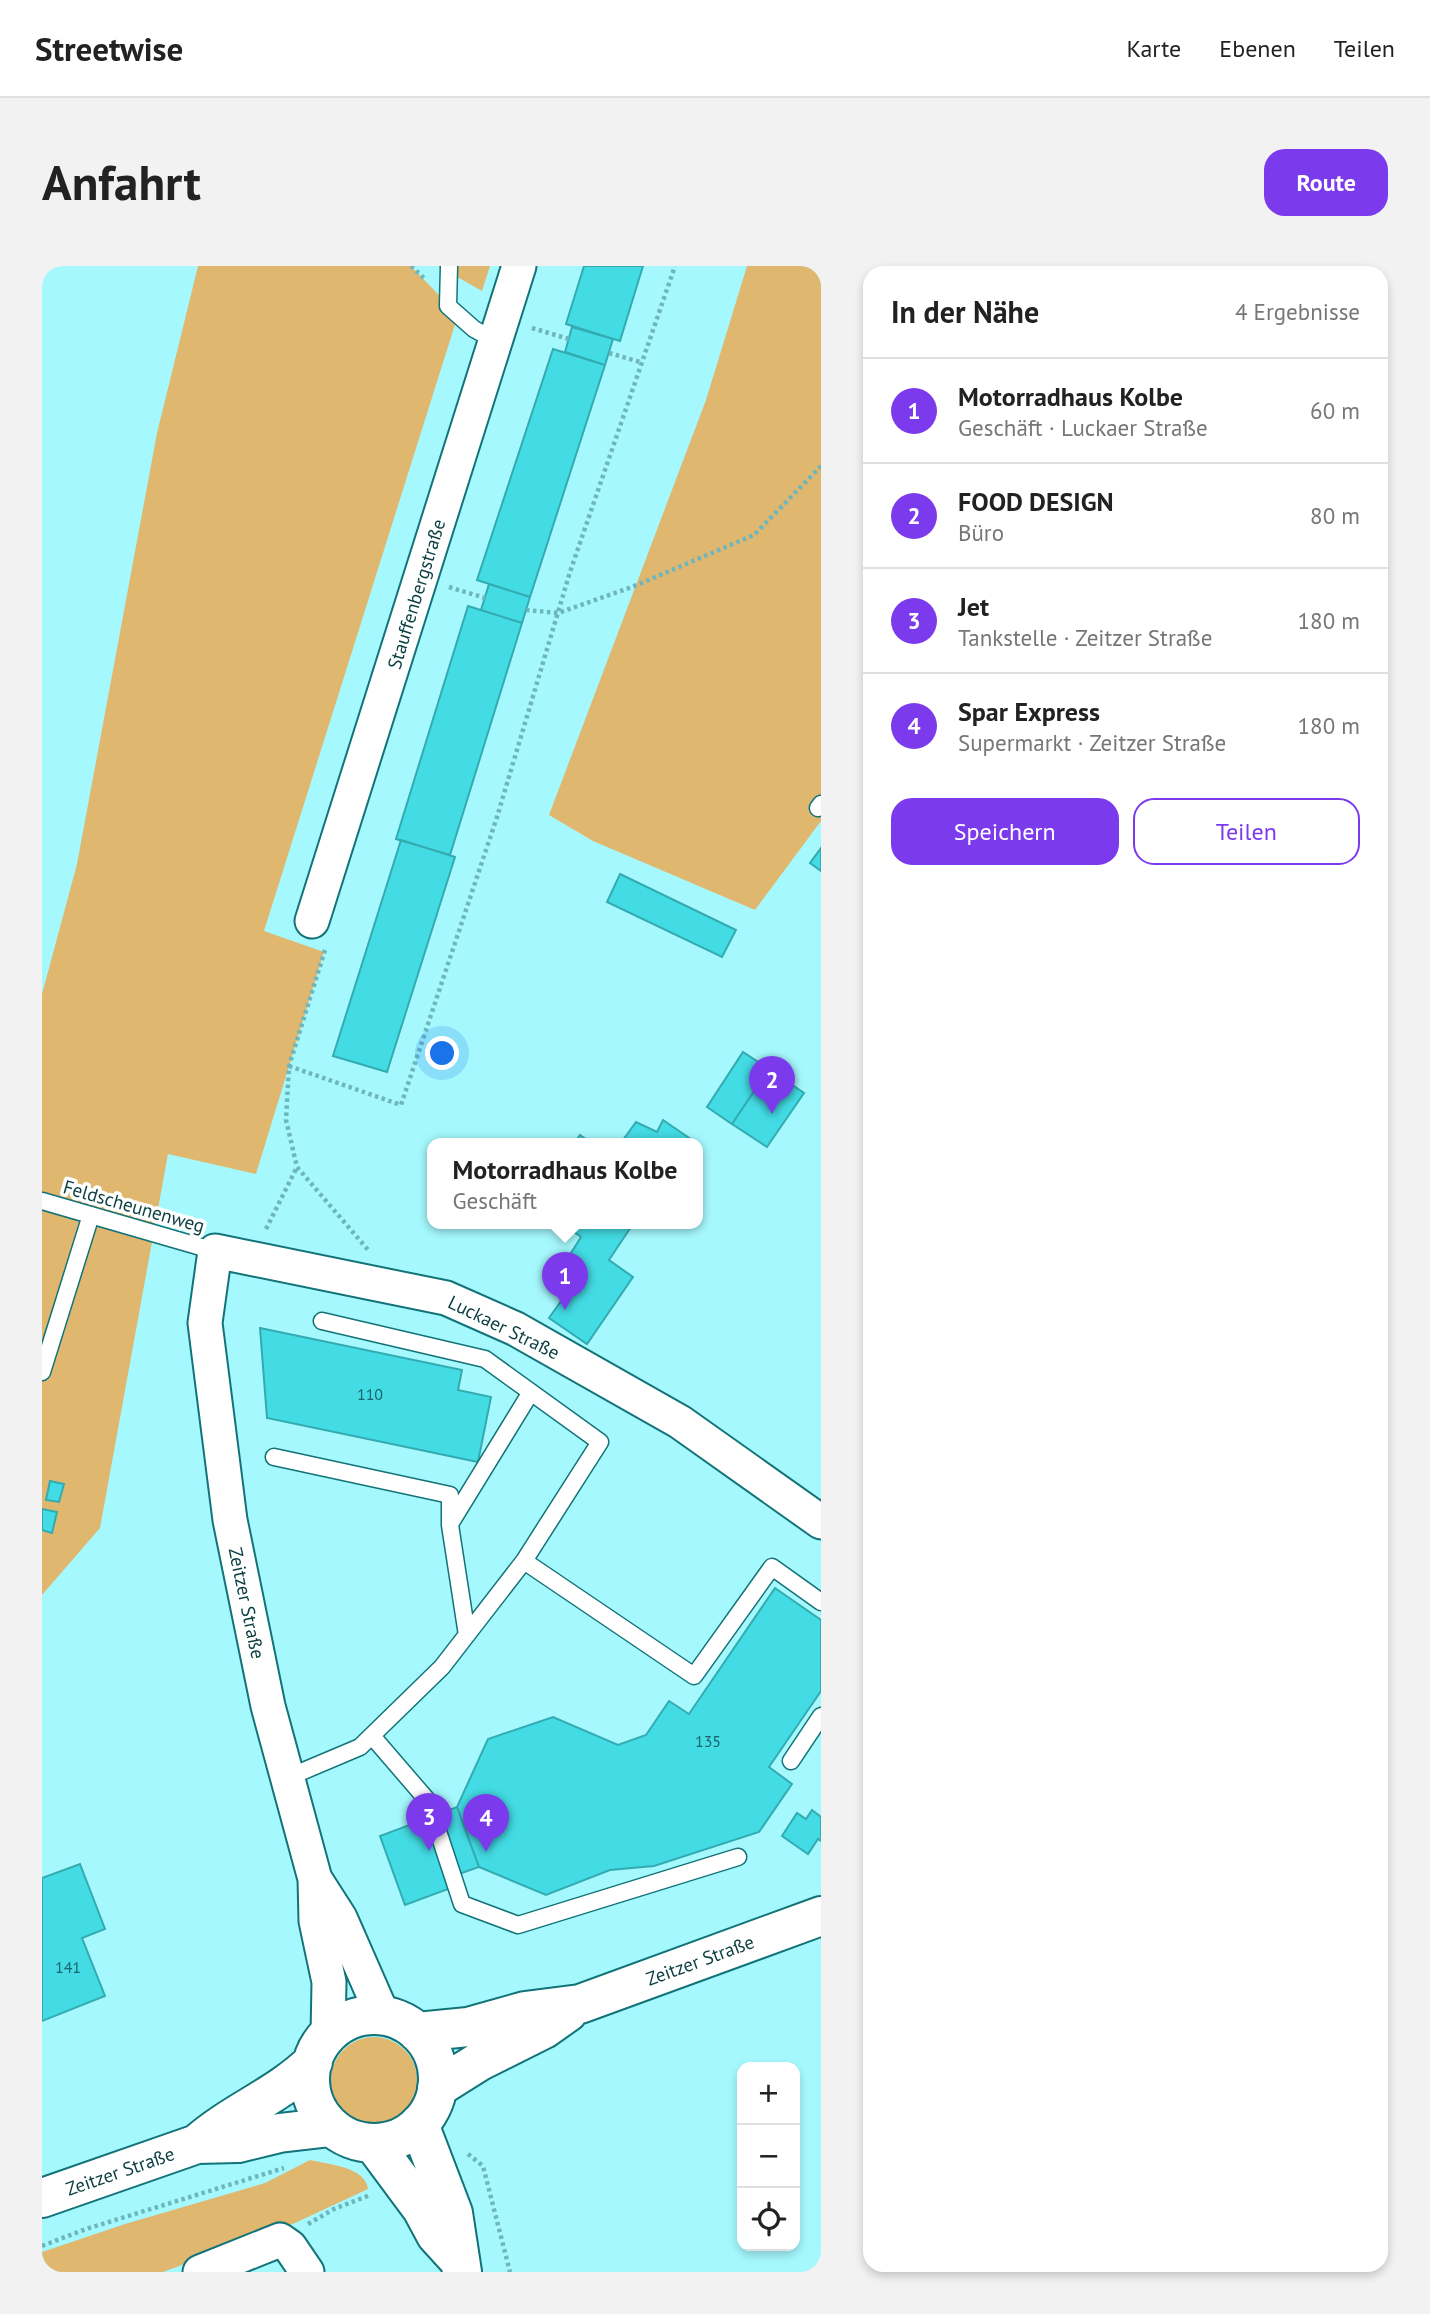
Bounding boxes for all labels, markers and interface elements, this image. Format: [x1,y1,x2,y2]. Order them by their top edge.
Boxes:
text: Streetwise [35,27,183,70]
text: Karte [1127,33,1181,64]
text: Ebenen [1219,33,1296,64]
text: Teilen [1334,33,1395,64]
button: Route [1264,149,1388,216]
text: Anfahrt [42,150,201,214]
text: In der Nähe [891,292,1039,331]
text: 4 Ergebnisse [1235,297,1360,326]
text: Motorradhaus Kolbe [958,380,1183,413]
text: 1 [907,396,921,425]
text: 60 m [1310,396,1360,425]
text: Geschäft · Luckaer Straße [958,413,1208,442]
text: FOOD DESIGN [958,485,1114,518]
text: 2 [907,501,921,530]
text: 80 m [1310,501,1360,530]
street label: Stauffenbergstraße [382,516,450,672]
text: Büro [958,518,1004,547]
text: Jet [958,590,989,623]
text: 3 [907,606,921,635]
text: 180 m [1298,606,1360,635]
text: Tankstelle · Zeitzer Straße [958,623,1212,652]
text: Spar Express [958,695,1100,728]
text: 4 [907,711,921,740]
text: 180 m [1298,711,1360,740]
text: Supermarkt · Zeitzer Straße [958,728,1226,757]
button: Speichern [891,798,1119,865]
button: Teilen [1133,798,1360,865]
your location [425,1036,459,1070]
pin: 2 [749,1056,795,1114]
popup [427,1138,703,1229]
text: Motorradhaus Kolbe [452,1153,678,1186]
street label: Feldscheunenweg [61,1174,207,1238]
text: Geschäft [452,1186,537,1215]
pin: 1 [542,1252,588,1310]
street label: Luckaer Straße [444,1290,564,1364]
house number: 110 [357,1384,383,1404]
street label: Zeitzer Straße [223,1545,271,1661]
house number: 135 [695,1731,721,1751]
pin: 3 [406,1793,452,1851]
pin: 4 [463,1794,509,1852]
street label: Zeitzer Straße [643,1929,757,1991]
house number: 141 [55,1957,81,1977]
map controls [737,2062,800,2251]
button: + [737,2062,800,2125]
button: − [737,2125,800,2188]
street label: Zeitzer Straße [63,2141,177,2201]
button: locate [737,2188,800,2251]

